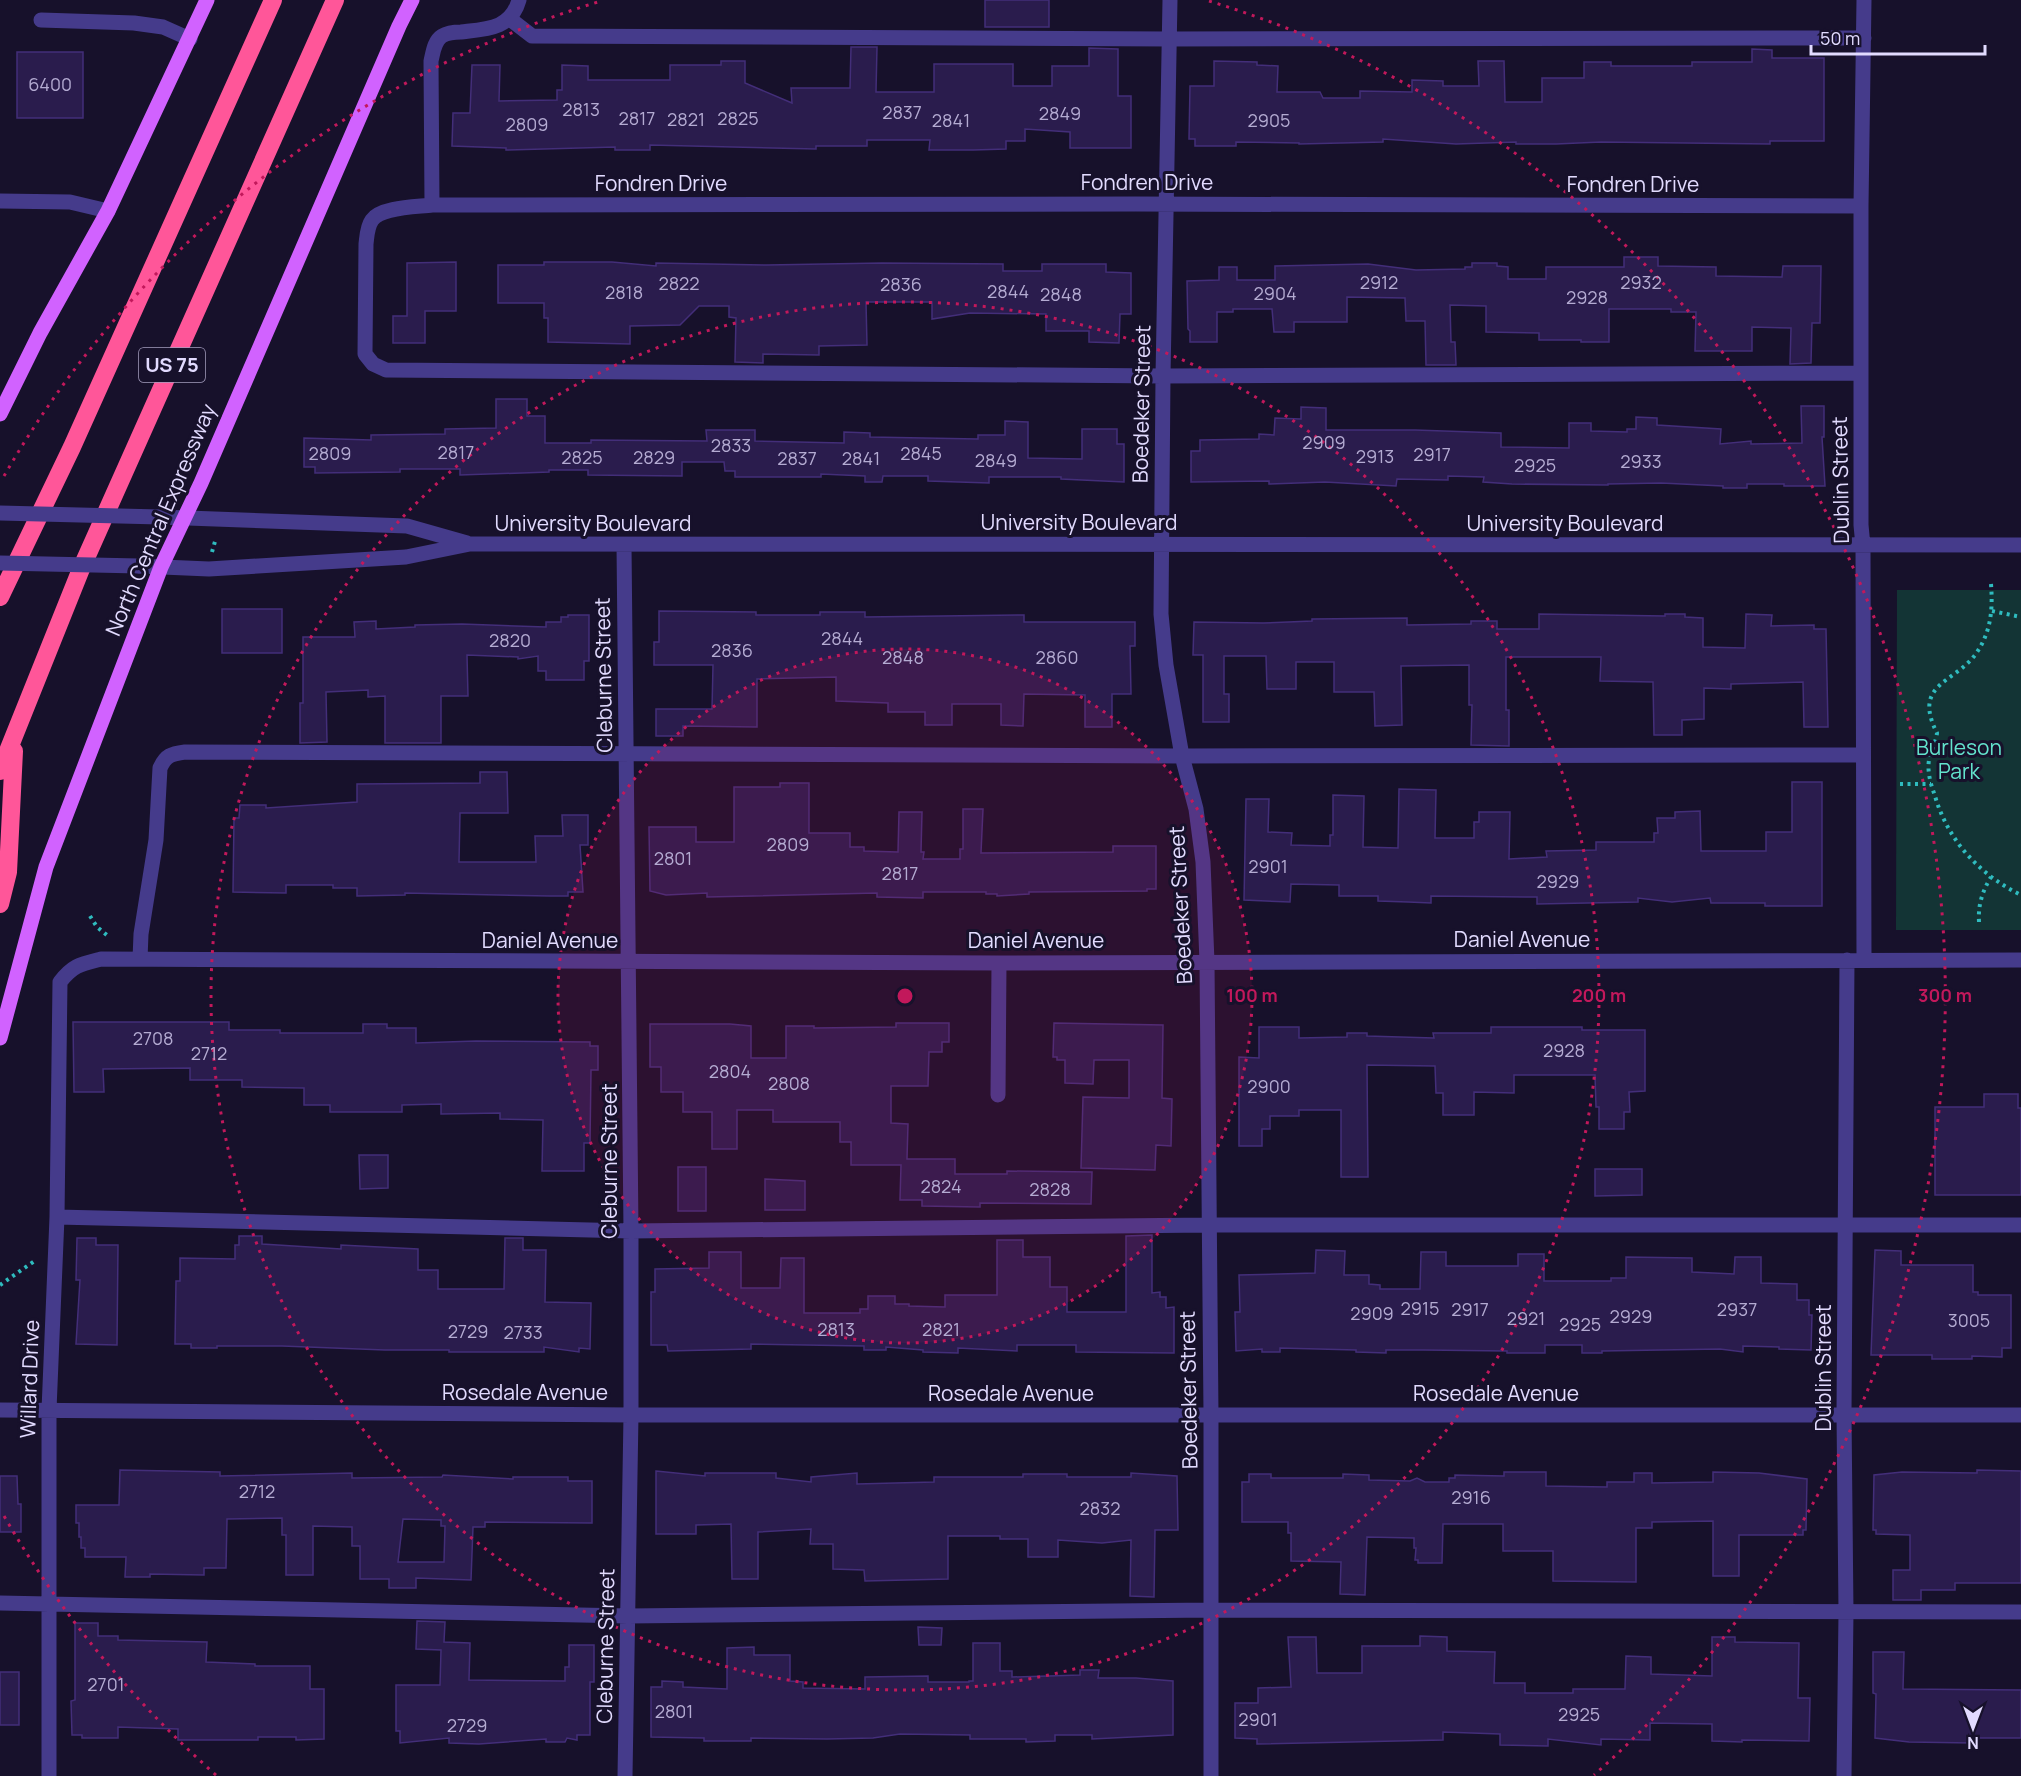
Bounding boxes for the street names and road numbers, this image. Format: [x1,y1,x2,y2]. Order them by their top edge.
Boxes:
street label: Fondren Drive [1081,168,1213,196]
street label: Fondren Drive [595,169,727,197]
street label: Fondren Drive [1567,170,1699,198]
street label: Boedeker Street [1126,325,1156,483]
road number: US 75 [139,348,205,382]
street label: North Central Expressway [98,399,222,640]
street label: Dublin Street [1825,416,1855,544]
street label: University Boulevard [980,508,1178,536]
street label: University Boulevard [494,509,692,537]
street label: University Boulevard [1466,509,1664,537]
street label: Cleburne Street [588,597,618,753]
street label: Boedeker Street [1162,825,1198,985]
street label: Daniel Avenue [1454,925,1590,953]
street label: Daniel Avenue [482,926,618,954]
street label: Daniel Avenue [968,926,1104,954]
street label: Cleburne Street [595,1083,623,1239]
street label: Dublin Street [1809,1304,1837,1432]
street label: Boedeker Street [1173,1311,1203,1469]
street label: Willard Drive [13,1319,45,1439]
street label: Rosedale Avenue [442,1378,608,1406]
street label: Rosedale Avenue [928,1379,1094,1407]
street label: Rosedale Avenue [1413,1379,1579,1407]
street label: Cleburne Street [590,1568,620,1724]

